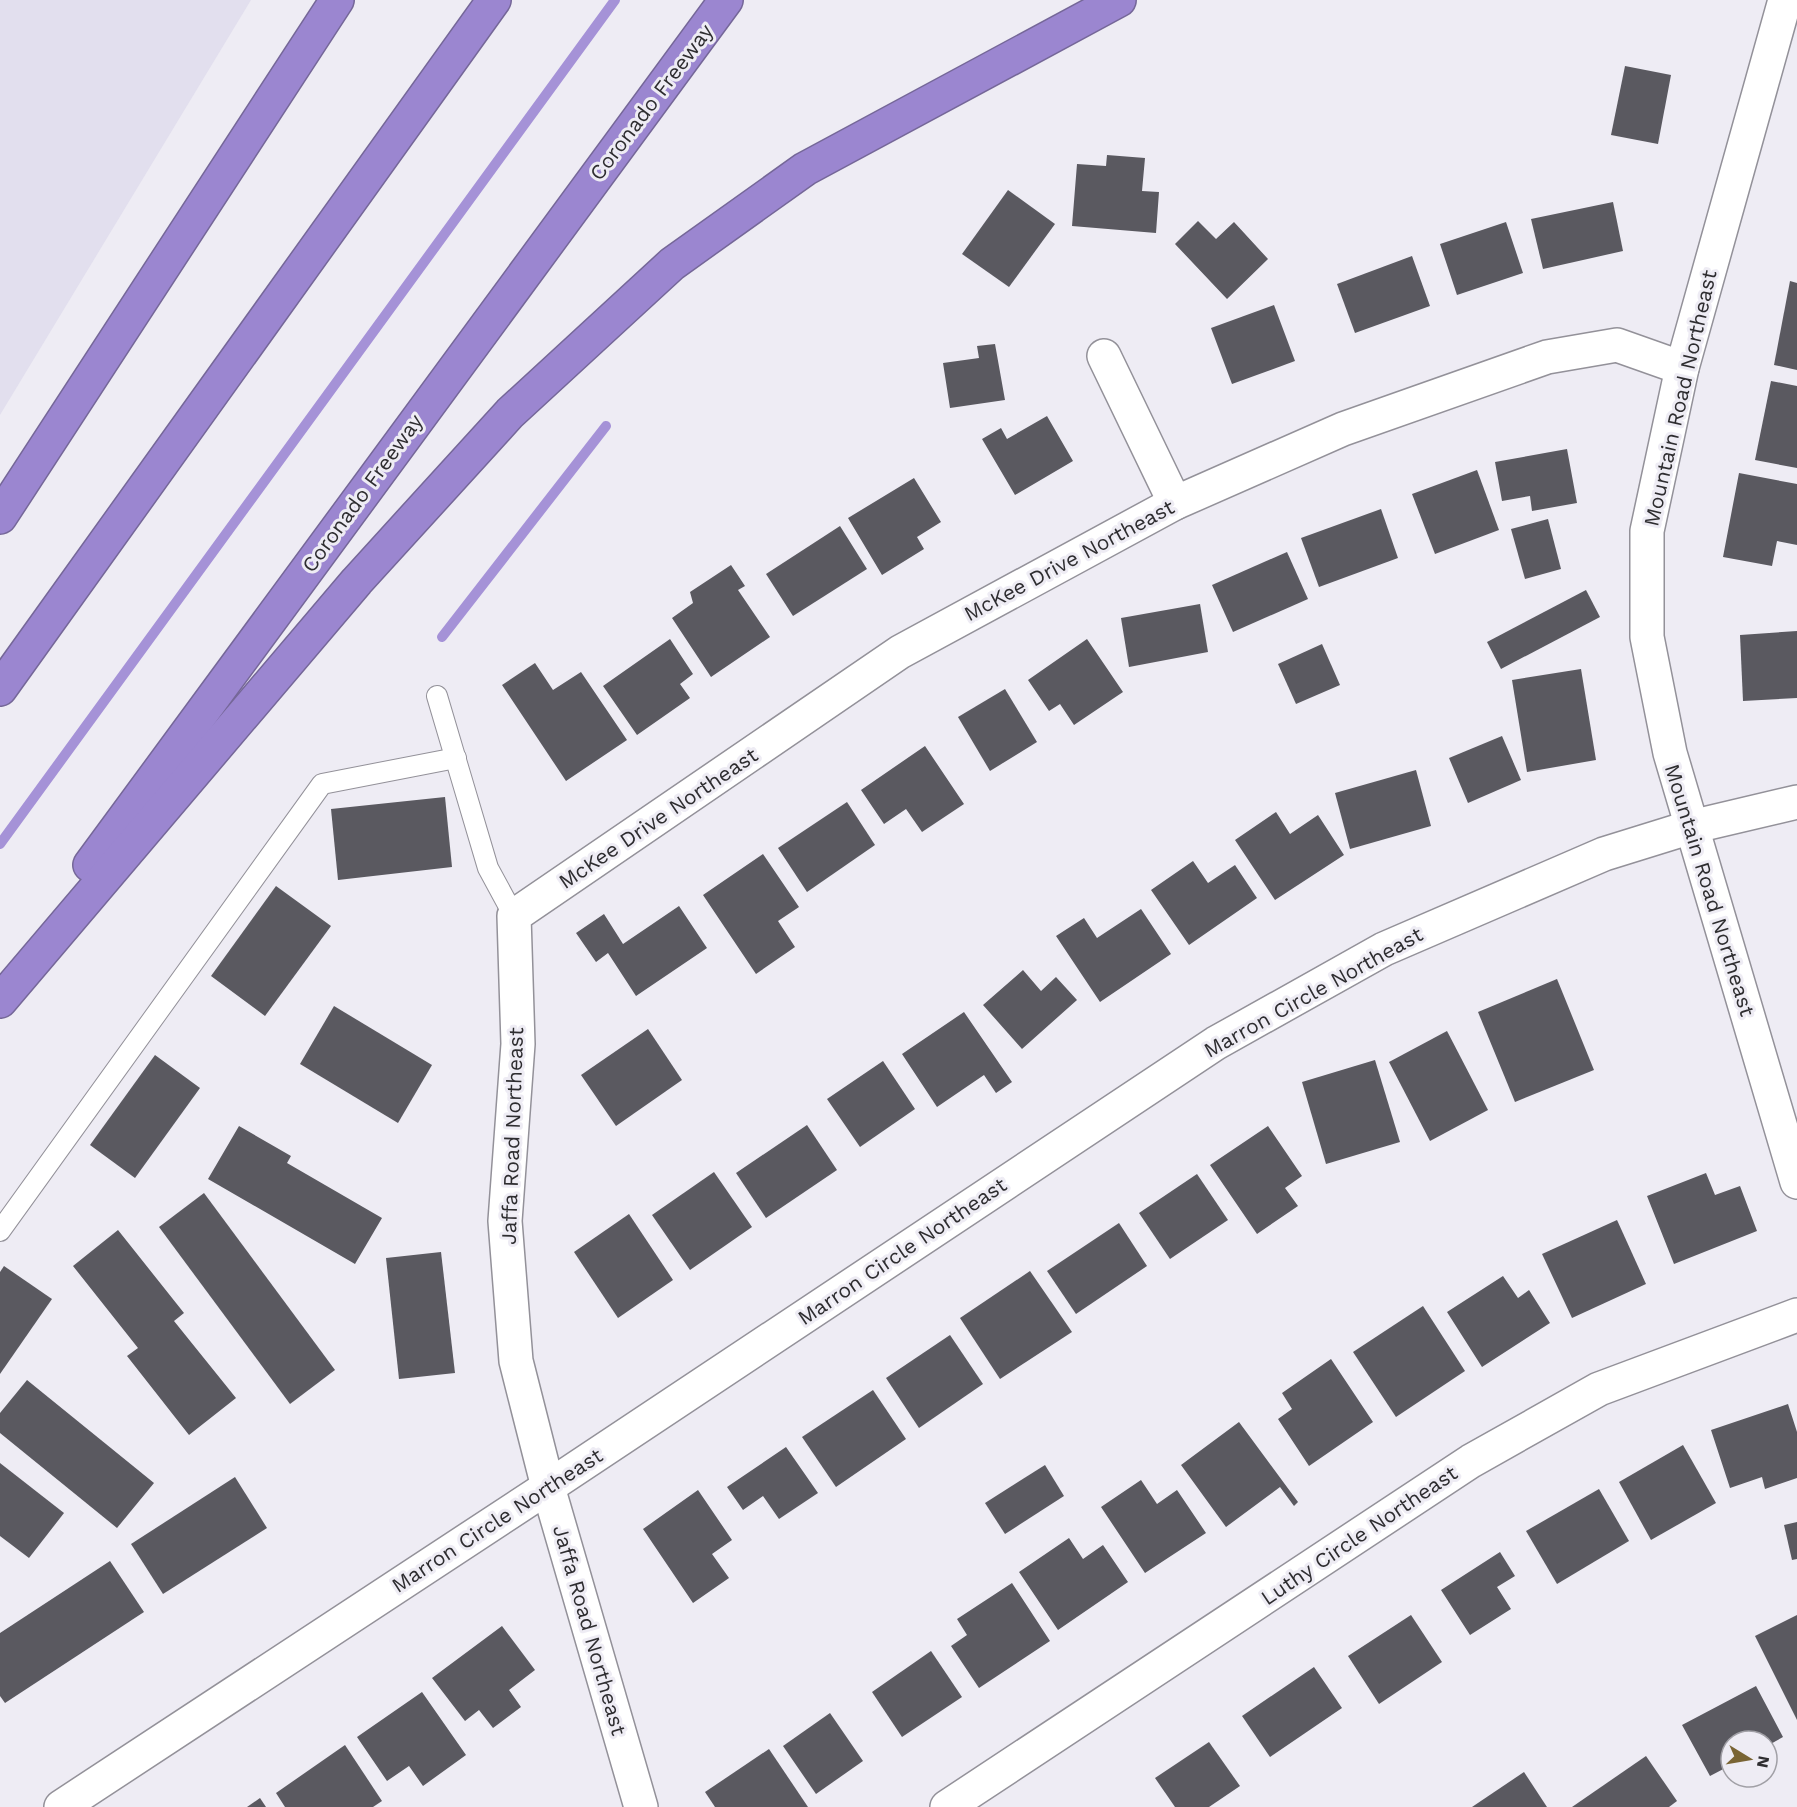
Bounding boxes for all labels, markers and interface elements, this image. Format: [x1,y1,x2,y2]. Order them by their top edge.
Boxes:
street label: Coronado Freeway [584,19,718,185]
street label: Mountain Road Northeast [1638,267,1722,529]
street label: Coronado Freeway [296,409,428,577]
street label: McKee Drive Northeast [960,494,1179,626]
street label: McKee Drive Northeast [554,742,762,894]
street label: Mountain Road Northeast [1660,761,1760,1019]
street label: Marron Circle Northeast [1199,921,1427,1063]
street label: Jaffa Road Northeast [496,1027,528,1245]
street label: Marron Circle Northeast [793,1172,1011,1330]
street label: Marron Circle Northeast [387,1442,607,1598]
street label: Luthy Circle Northeast [1256,1460,1462,1610]
street label: Jaffa Road Northeast [548,1522,632,1738]
north arrow [1719,1729,1779,1789]
text: N [1753,1754,1774,1769]

